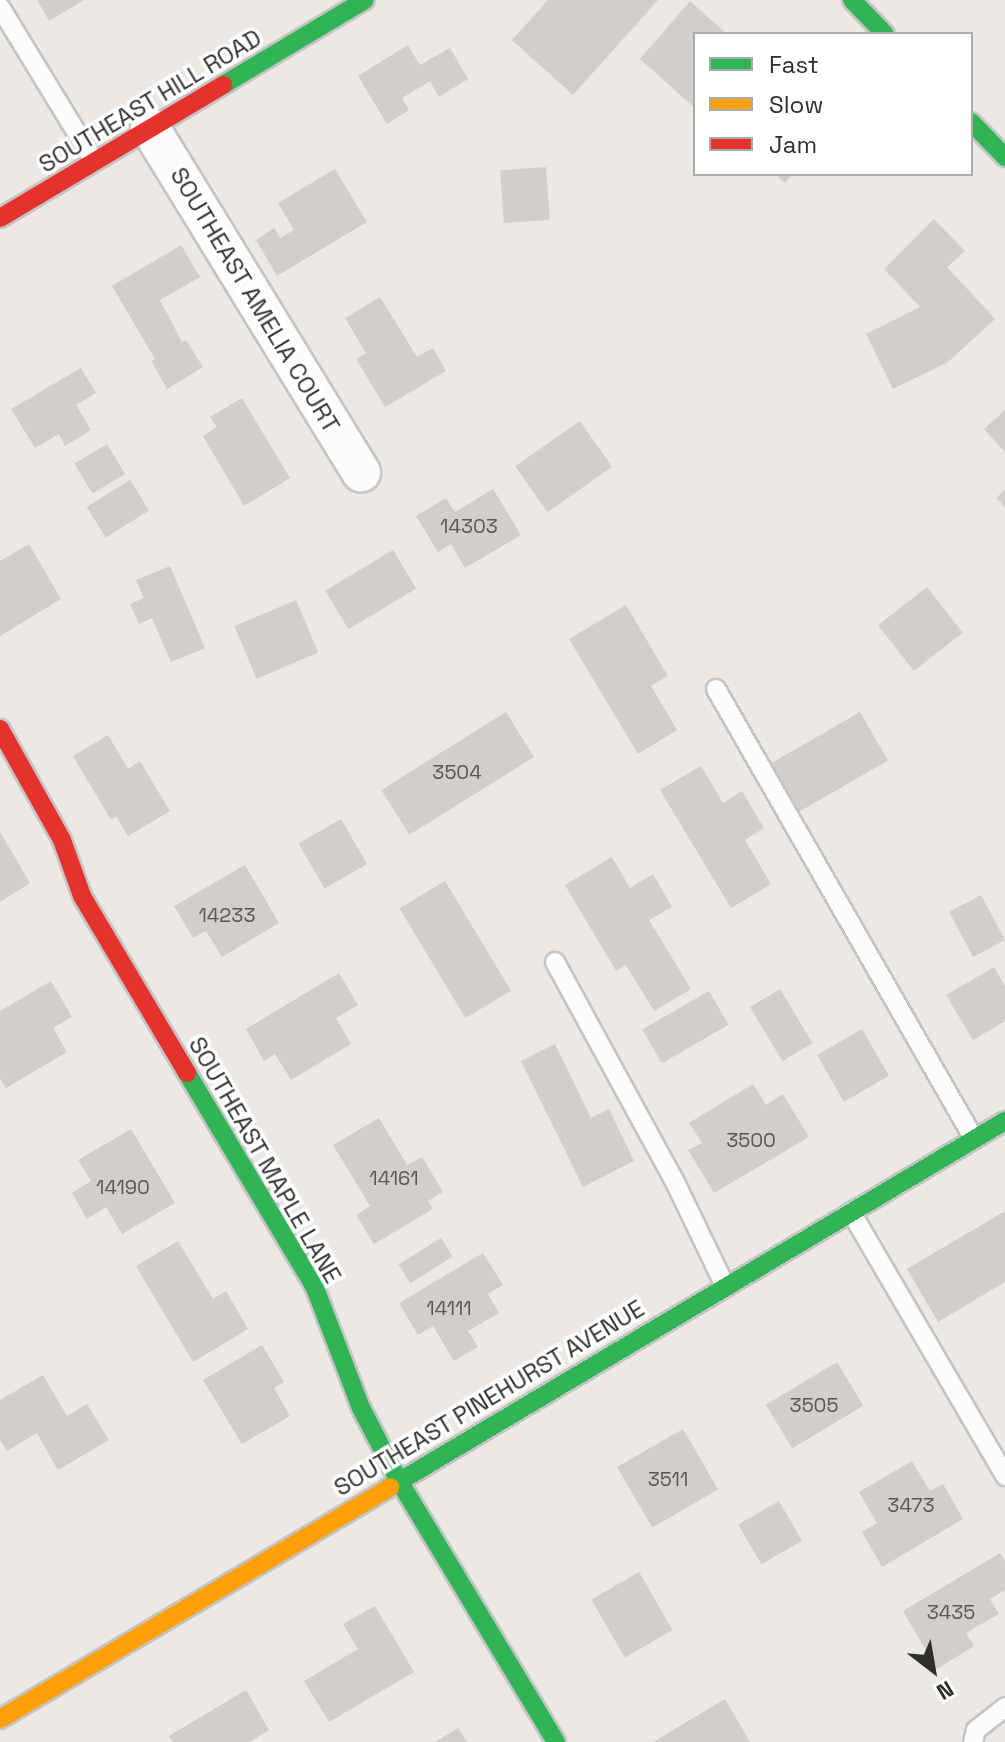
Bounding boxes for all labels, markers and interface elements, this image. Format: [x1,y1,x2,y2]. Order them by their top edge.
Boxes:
street label: SOUTHEAST HILL ROAD [33,23,267,179]
legend [693,32,973,176]
text: Fast [769,49,819,80]
text: Slow [769,89,823,120]
text: Jam [769,129,817,160]
street label: SOUTHEAST AMELIA COURT [164,162,346,438]
house number: 14303 [440,514,498,538]
house number: 3504 [432,760,482,784]
house number: 14233 [198,903,256,927]
street label: SOUTHEAST MAPLE LANE [182,1031,348,1289]
house number: 3500 [726,1128,776,1152]
house number: 14161 [369,1166,419,1190]
house number: 14190 [96,1175,150,1199]
street label: SOUTHEAST PINEHURST AVENUE [328,1293,650,1503]
house number: 14111 [426,1296,472,1320]
house number: 3505 [790,1393,838,1417]
house number: 3511 [648,1467,688,1491]
house number: 3473 [887,1493,935,1517]
house number: 3435 [927,1600,975,1624]
north arrow [893,1630,973,1710]
text: N [932,1675,959,1706]

